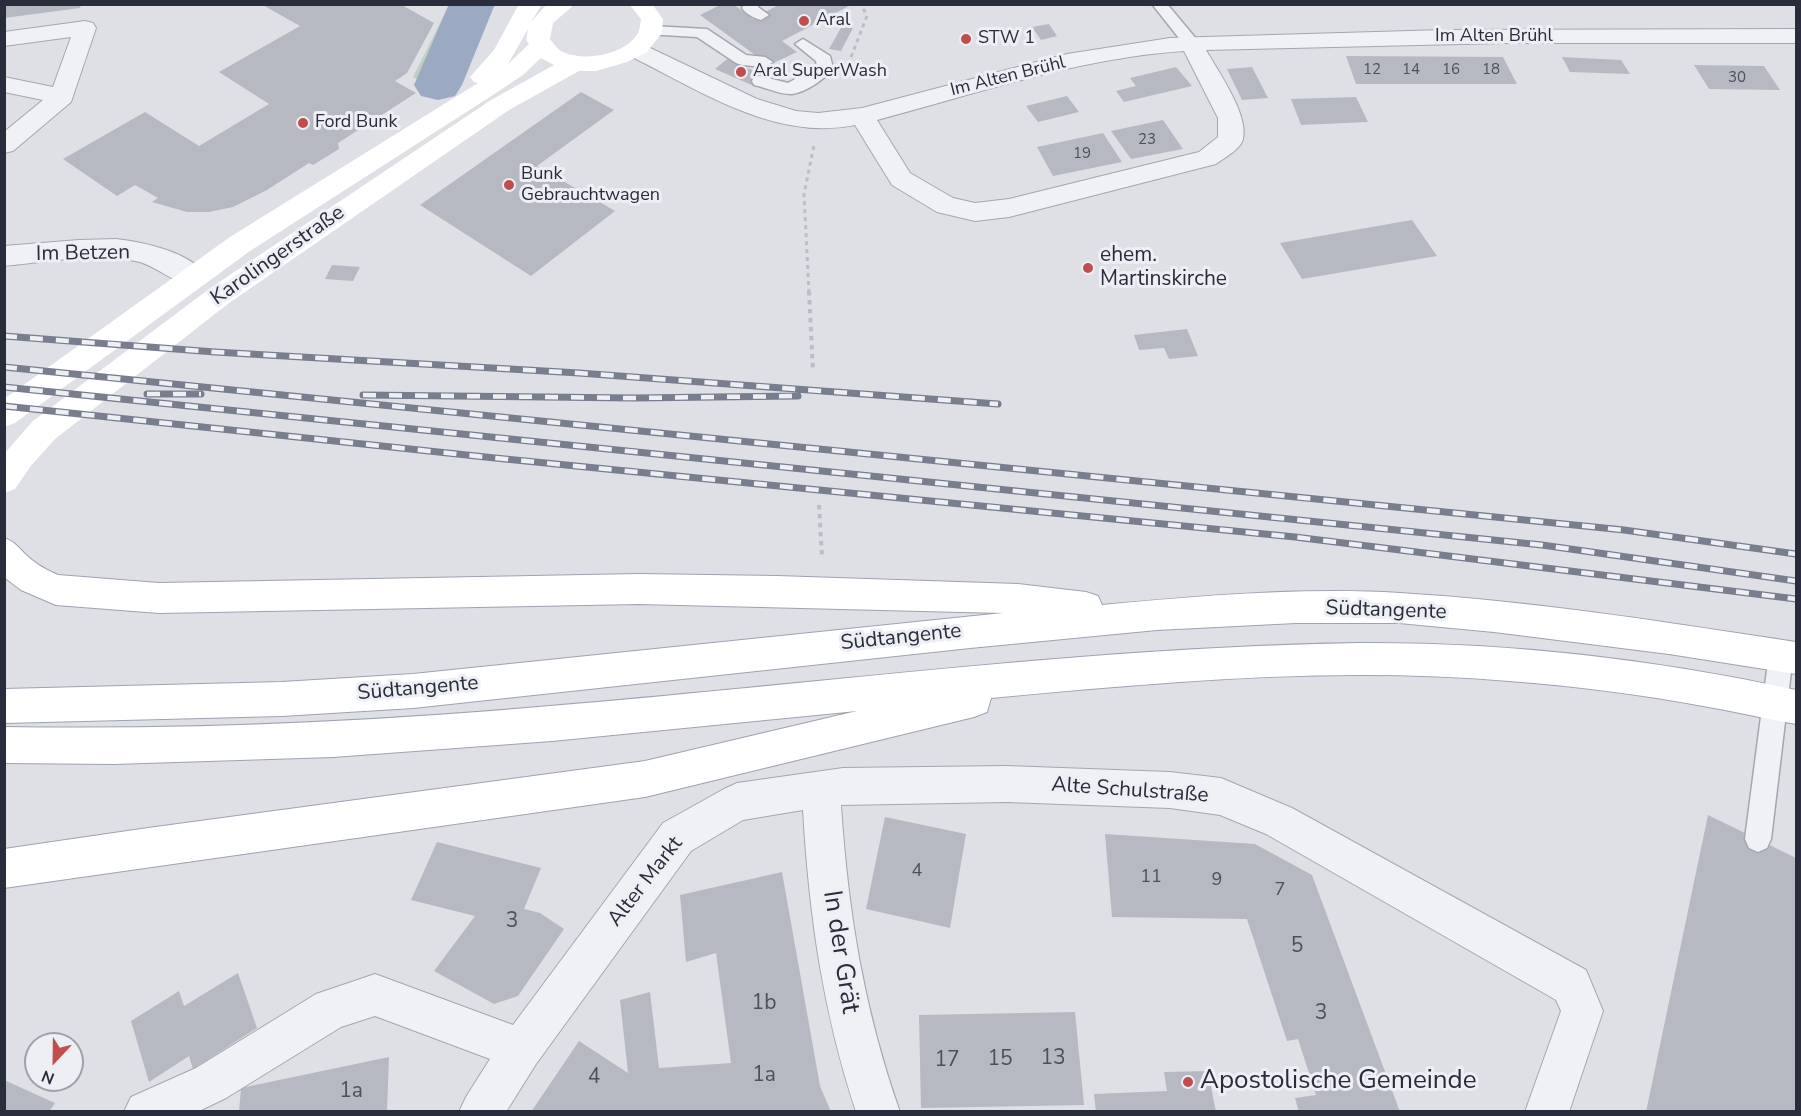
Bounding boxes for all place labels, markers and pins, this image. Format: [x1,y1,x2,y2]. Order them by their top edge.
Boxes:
place label: Aral [816,10,850,32]
marker: Aral [797,14,811,28]
place label: STW 1 [978,28,1035,50]
marker: STW 1 [959,32,973,46]
place label: Aral SuperWash [753,61,887,83]
marker: Aral SuperWash [734,65,748,79]
place label: Ford Bunk [315,112,397,134]
marker: Ford Bunk [296,116,310,130]
place label: Bunk Gebrauchtwagen [521,164,660,207]
marker: Bunk Gebrauchtwagen [502,178,516,192]
place label: ehem. Martinskirche [1100,243,1227,293]
marker: ehem. Martinskirche [1081,261,1095,275]
place label: Apostolische Gemeinde [1200,1066,1477,1098]
marker: Apostolische Gemeinde [1181,1075,1195,1089]

